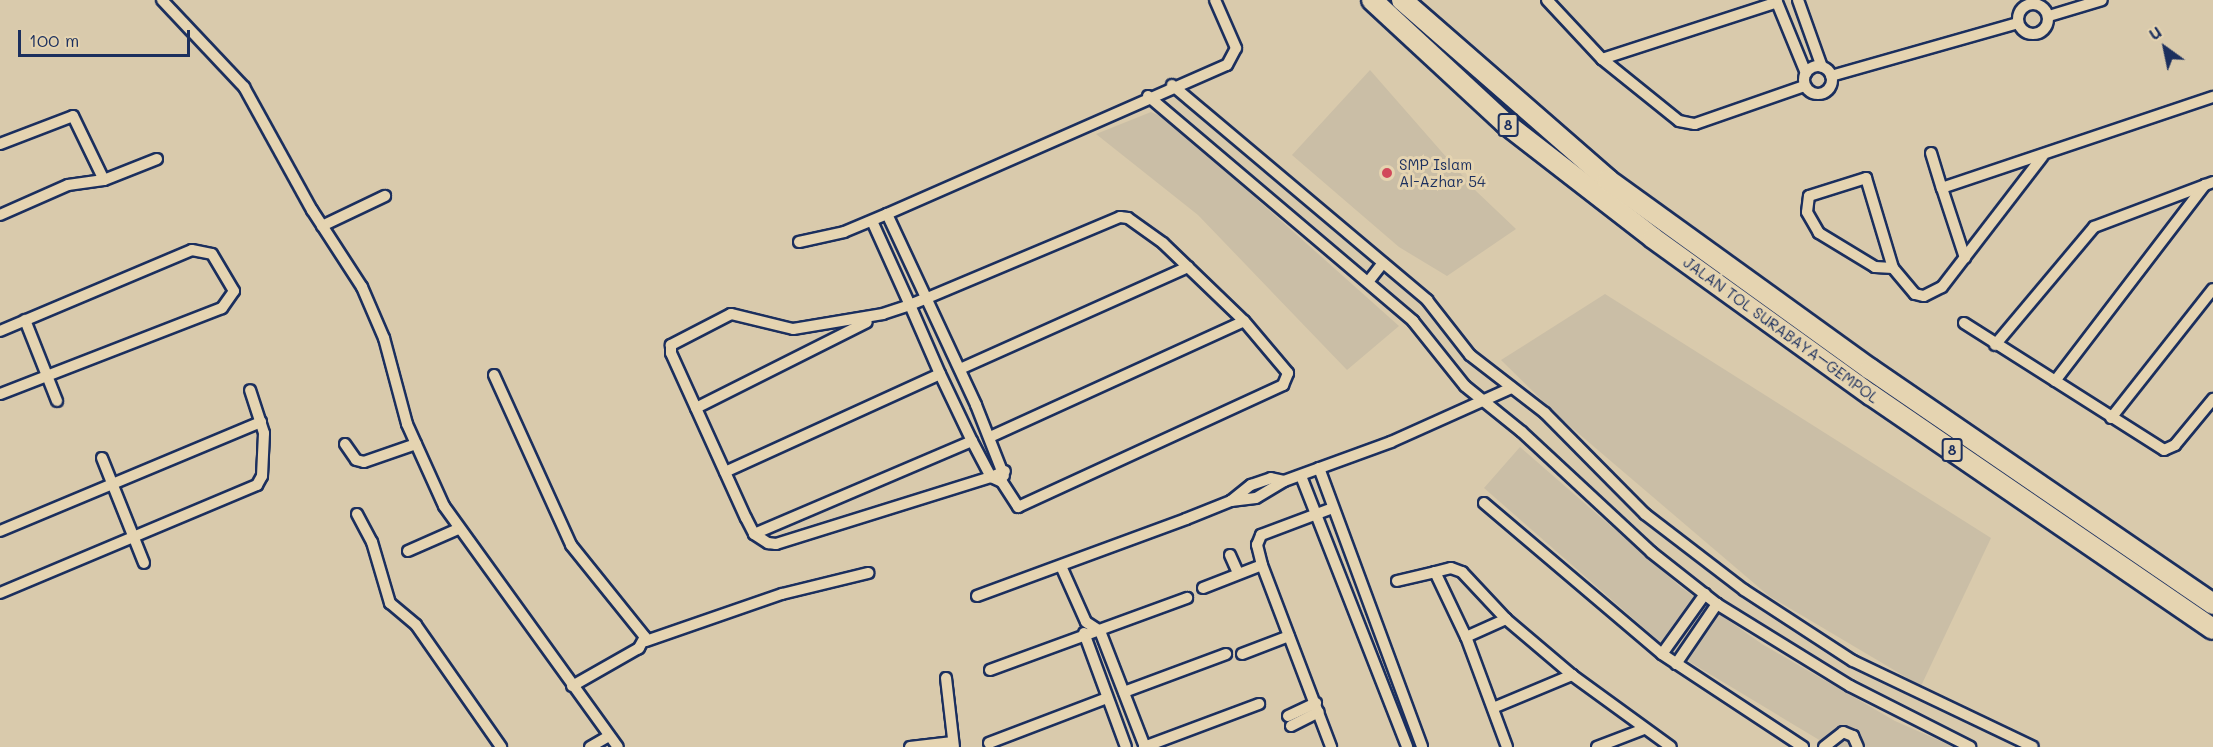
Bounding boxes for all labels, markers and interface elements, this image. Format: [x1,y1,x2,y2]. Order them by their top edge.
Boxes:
scale bar [21,18,194,56]
north arrow [2135,18,2195,78]
text: U [2144,21,2165,44]
text: 100 m [29,28,79,52]
road number: 8 [1498,114,1518,136]
place label: SMP Islam Al-Azhar 54 [1399,155,1486,190]
marker: SMP Islam Al-Azhar 54 [1380,166,1394,180]
street label: JALAN TOL SURABAYA–GEMPOL [1680,253,1882,407]
road number: 8 [1942,439,1962,461]

